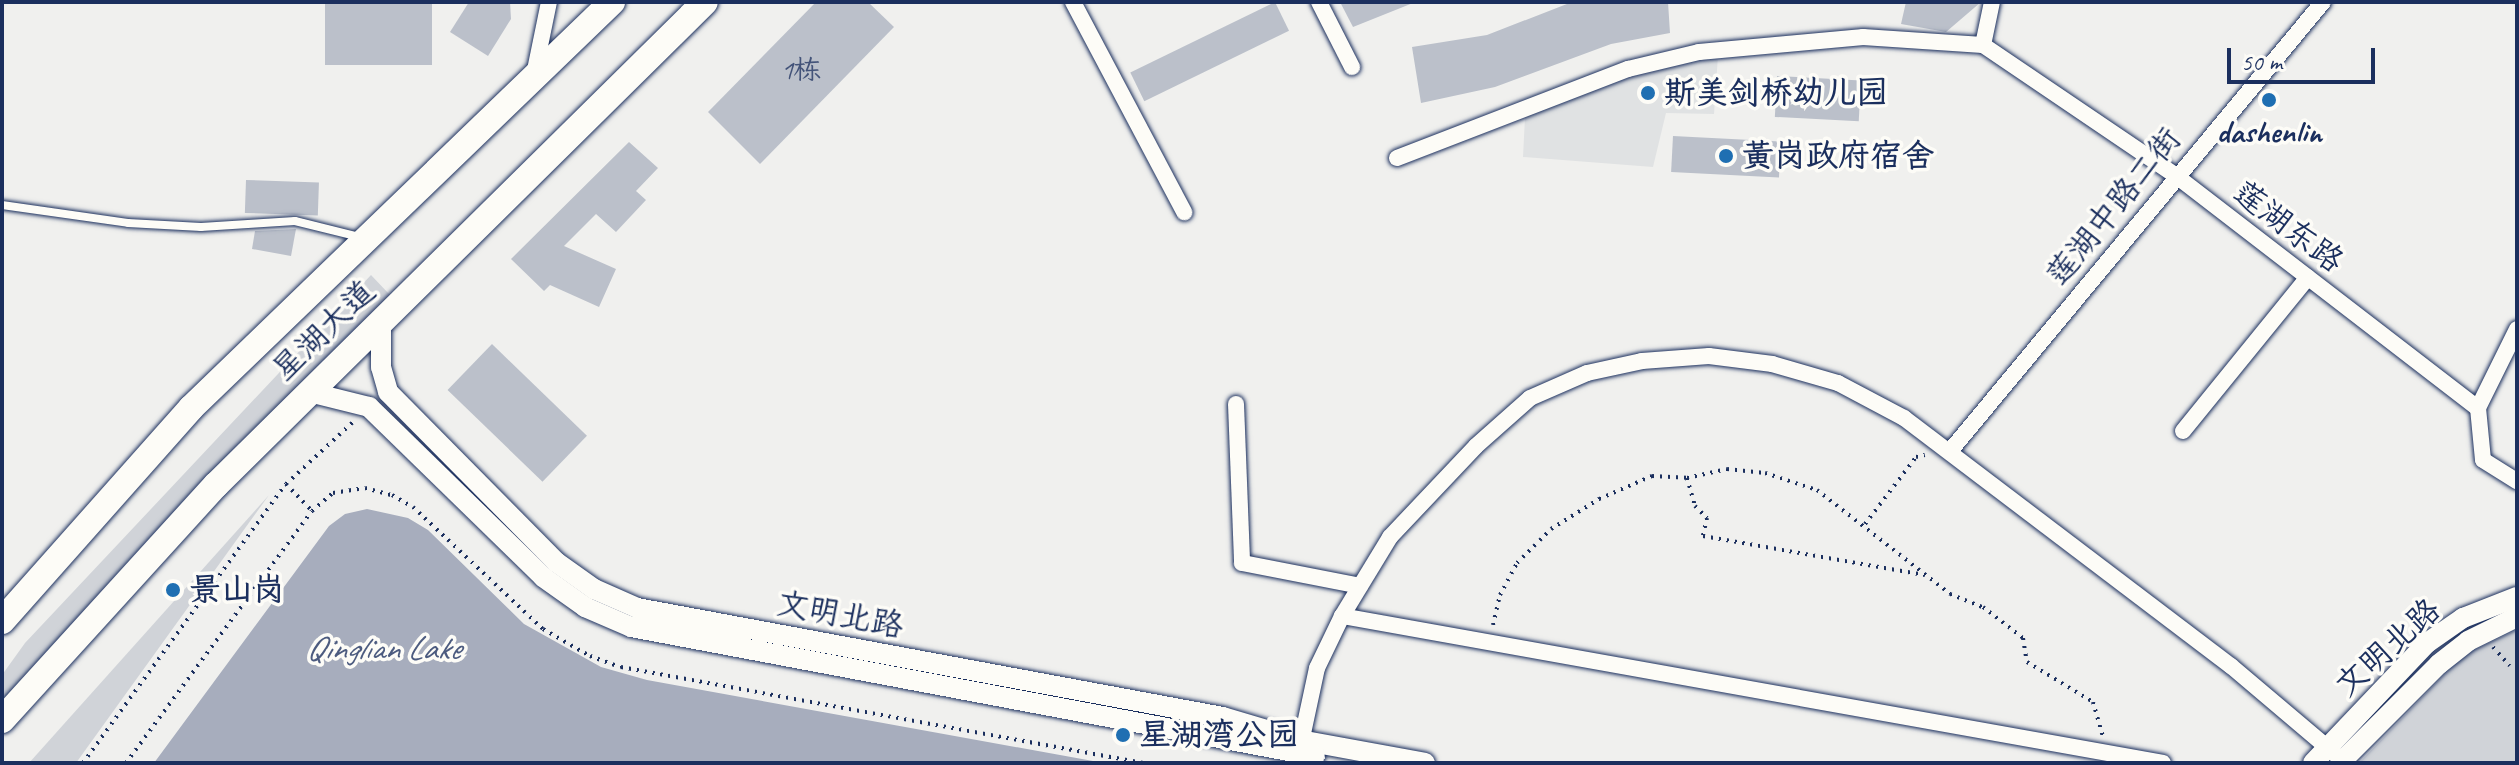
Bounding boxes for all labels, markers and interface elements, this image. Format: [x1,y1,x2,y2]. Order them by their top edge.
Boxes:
scale bar [2231,32,2379,82]
text: 50 m [2241,47,2282,77]
house number: 1栋 [781,53,821,87]
place label: 斯美剑桥幼儿园 [1664,74,1888,112]
marker: 斯美剑桥幼儿园 [1639,84,1657,102]
marker: dashenlin [2260,91,2278,109]
place label: dashenlin [2216,113,2322,151]
street label: 莲湖中路二街 [2039,120,2189,294]
place label: 黄岗政府宿舍 [1742,137,1934,175]
marker: 黄岗政府宿舍 [1717,147,1735,165]
street label: 莲湖东路 [2225,173,2351,281]
street label: 星湖大道 [265,273,383,389]
place label: 景山岗 [189,571,285,609]
marker: 景山岗 [164,581,182,599]
street label: 文明北路 [774,584,906,646]
street label: 文明北路 [2328,591,2448,705]
water label: Qinglian Lake [306,628,460,668]
place label: 星湖湾公园 [1139,716,1299,754]
marker: 星湖湾公园 [1114,726,1132,744]

